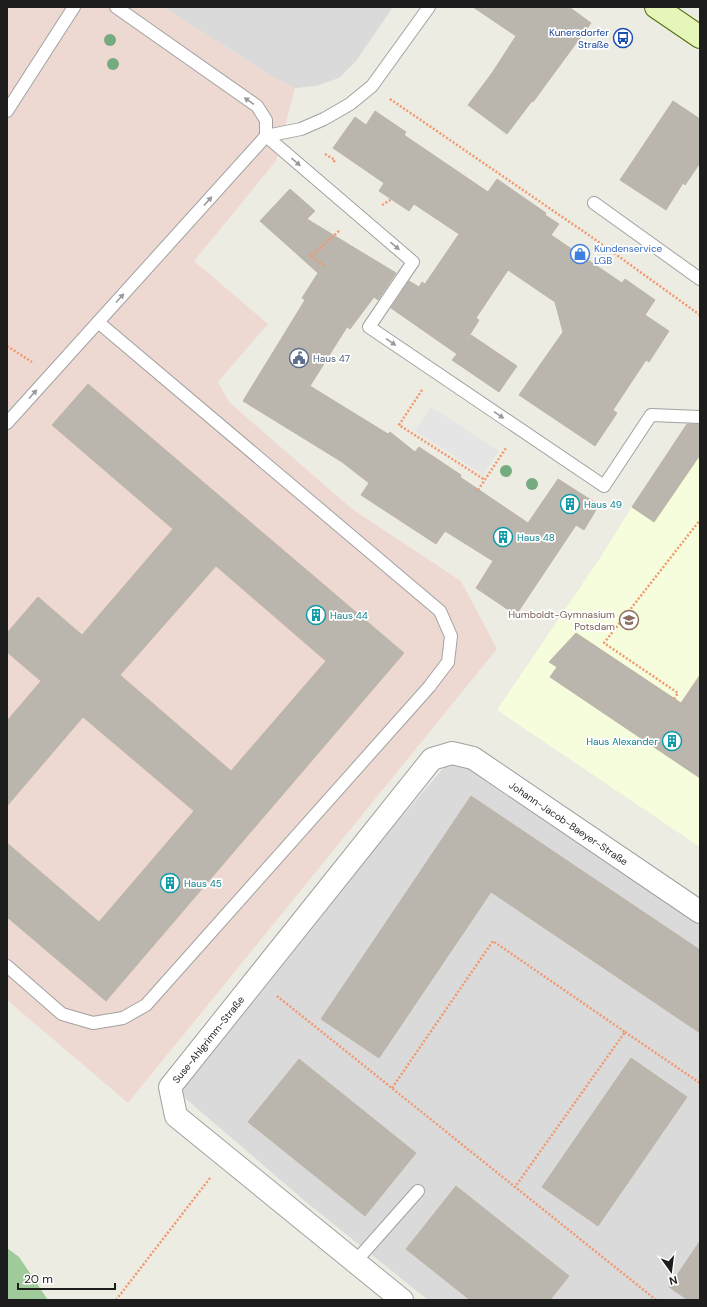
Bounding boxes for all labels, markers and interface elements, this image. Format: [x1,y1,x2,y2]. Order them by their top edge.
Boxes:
place label: Kunersdorfer Straße [549,26,609,51]
bus stop icon: Kunersdorfer Straße [612,27,634,49]
one-way arrow [243,97,254,105]
one-way arrow [291,157,301,166]
one-way arrow [203,196,212,206]
one-way arrow [389,242,400,251]
place label: Kundenservice LGB [594,242,663,267]
shop icon: Kundenservice LGB [569,243,591,265]
one-way arrow [116,292,125,303]
one-way arrow [386,338,397,346]
public building icon: Haus 47 [288,347,310,369]
place label: Haus 47 [313,352,350,365]
one-way arrow [28,389,38,399]
one-way arrow [494,411,504,419]
building icon: Haus 49 [559,493,581,515]
place label: Haus 49 [584,498,622,511]
building icon: Haus 48 [492,526,514,548]
place label: Haus 48 [517,531,555,544]
building icon: Haus 44 [305,604,327,626]
place label: Humboldt-Gymnasium Potsdam [508,608,615,633]
place label: Haus 44 [330,609,368,622]
school or university icon: Humboldt-Gymnasium Potsdam [618,609,640,631]
building icon: Haus Alexander [661,730,683,752]
place label: Haus Alexander [586,735,658,748]
street label: Johann-Jacob-Baeyer-Straße [507,778,631,868]
building icon: Haus 45 [159,872,181,894]
place label: Haus 45 [184,877,222,890]
street label: Suse-Ahlgrimm-Straße [170,993,247,1086]
north arrow [651,1251,691,1291]
scale bar [18,1265,115,1291]
text: 20 m [24,1271,53,1287]
text: N [668,1273,679,1288]

